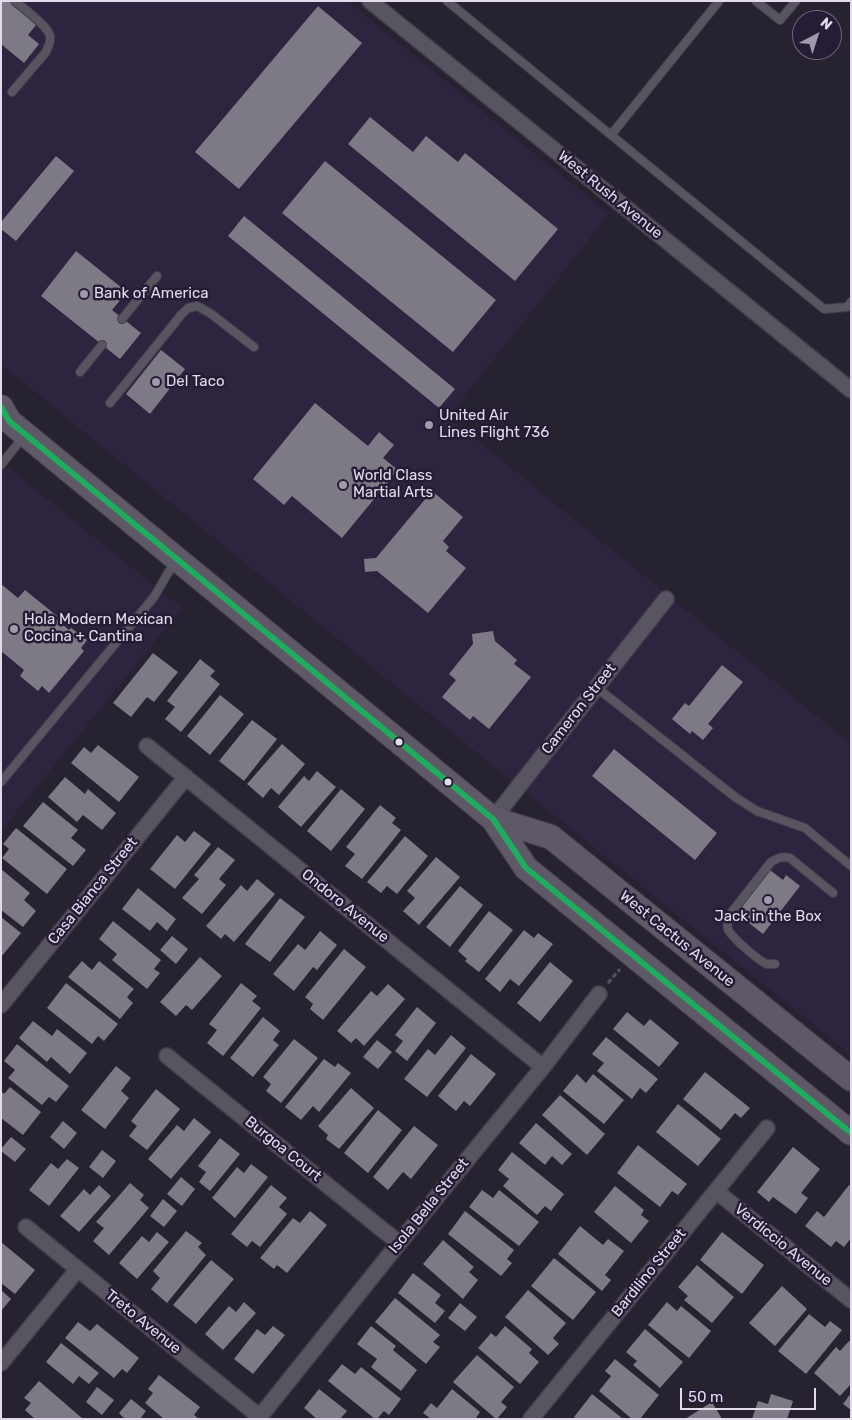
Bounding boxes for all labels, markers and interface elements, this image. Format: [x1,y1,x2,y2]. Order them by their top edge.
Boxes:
north arrow [792,10,842,60]
text: N [817,14,836,34]
street label: West Rush Avenue [554,147,666,243]
place label: Bank of America [94,285,208,303]
marker: Bank of America [78,288,90,300]
place label: Del Taco [166,373,225,391]
marker: Del Taco [150,376,162,388]
place label: United Air Lines Flight 736 [439,407,549,442]
marker: United Air Lines Flight 736 [423,419,435,431]
place label: World Class Martial Arts [353,467,433,502]
marker: World Class Martial Arts [337,479,349,491]
place label: Hola Modern Mexican Cocina + Cantina [24,611,173,646]
marker: Hola Modern Mexican Cocina + Cantina [8,623,20,635]
street label: Cameron Street [538,660,620,758]
unlabelled marker [394,737,404,747]
unlabelled marker [443,777,453,787]
street label: Casa Bianca Street [44,834,142,948]
street label: Ondoro Avenue [298,865,392,947]
street label: West Cactus Avenue [616,887,738,991]
marker: Jack in the Box [762,894,774,906]
place label: Jack in the Box [714,908,822,926]
street label: Burgoa Court [241,1113,325,1185]
street label: Isola Bella Street [385,1155,473,1257]
street label: Verdiccio Avenue [730,1200,836,1290]
street label: Bardilino Street [608,1225,690,1321]
street label: Treto Avenue [102,1286,184,1358]
scale bar [682,1378,818,1410]
text: 50 m [688,1388,723,1406]

